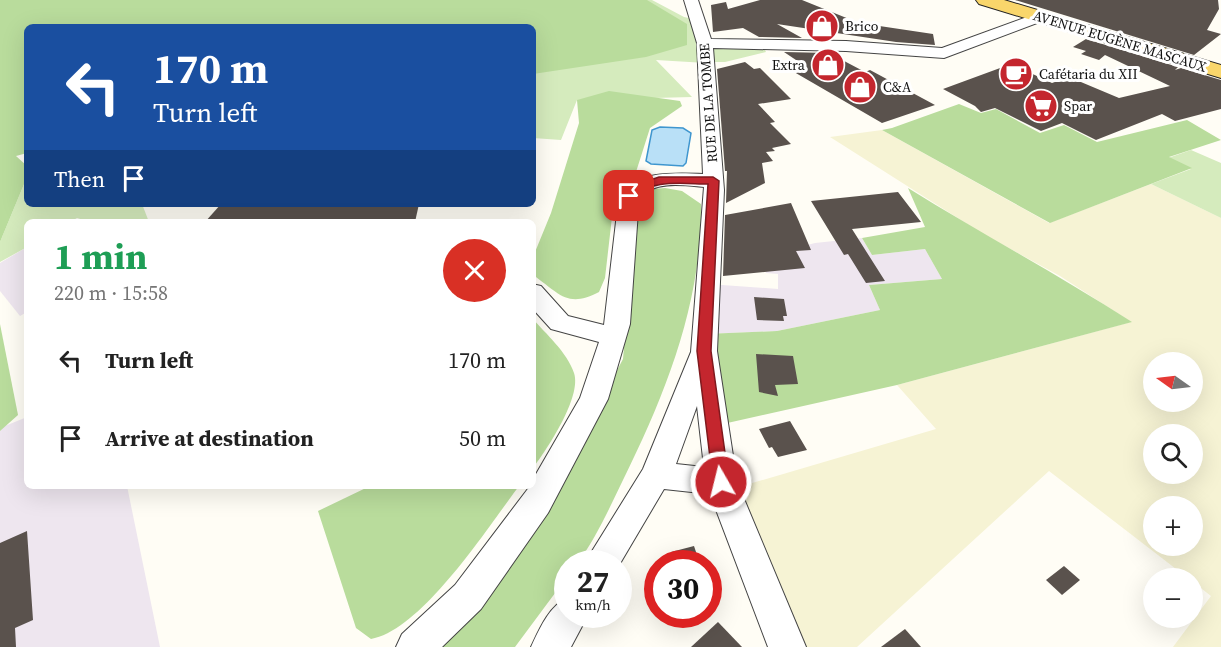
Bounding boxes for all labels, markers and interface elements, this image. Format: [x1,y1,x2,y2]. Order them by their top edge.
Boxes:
street label: AVENUE EUGÈNE MASCAUX [1031,5,1209,77]
shop icon: Brico [804,8,840,44]
place label: Brico [845,16,879,36]
text: 170 m [153,39,268,97]
street label: RUE DE LA TOMBE [694,43,722,163]
shop icon: Extra [810,47,846,83]
icon: left [54,48,132,126]
place label: Extra [772,55,806,75]
cafe icon: Cafétaria du XII [998,56,1034,92]
place label: Cafétaria du XII [1039,64,1138,84]
shop icon: C&A [842,69,878,105]
place label: C&A [883,77,912,97]
supermarket icon: Spar [1023,88,1059,124]
text: Turn left [153,94,257,131]
place label: Spar [1064,96,1092,116]
icon: arrive [117,162,150,195]
text: Then [54,164,105,194]
pin [603,170,654,221]
icon: arrive [612,179,645,212]
text: 1 min [54,232,147,281]
button: close [443,239,506,302]
text: 220 m · 15:58 [54,279,168,307]
icon: left [54,344,87,377]
text: Turn left [105,345,193,375]
text: 170 m [448,345,506,375]
north arrow [1143,352,1203,412]
map controls [1143,352,1203,628]
icon: arrive [54,422,87,455]
text: Arrive at destination [105,423,314,453]
text: 50 m [459,423,506,453]
button: search [1143,424,1203,484]
position arrow [689,450,753,514]
button: + [1143,496,1203,556]
speed limit sign: 30 [644,550,722,628]
text: 27 [577,561,609,602]
button: − [1143,568,1203,628]
text: km/h [575,594,611,615]

